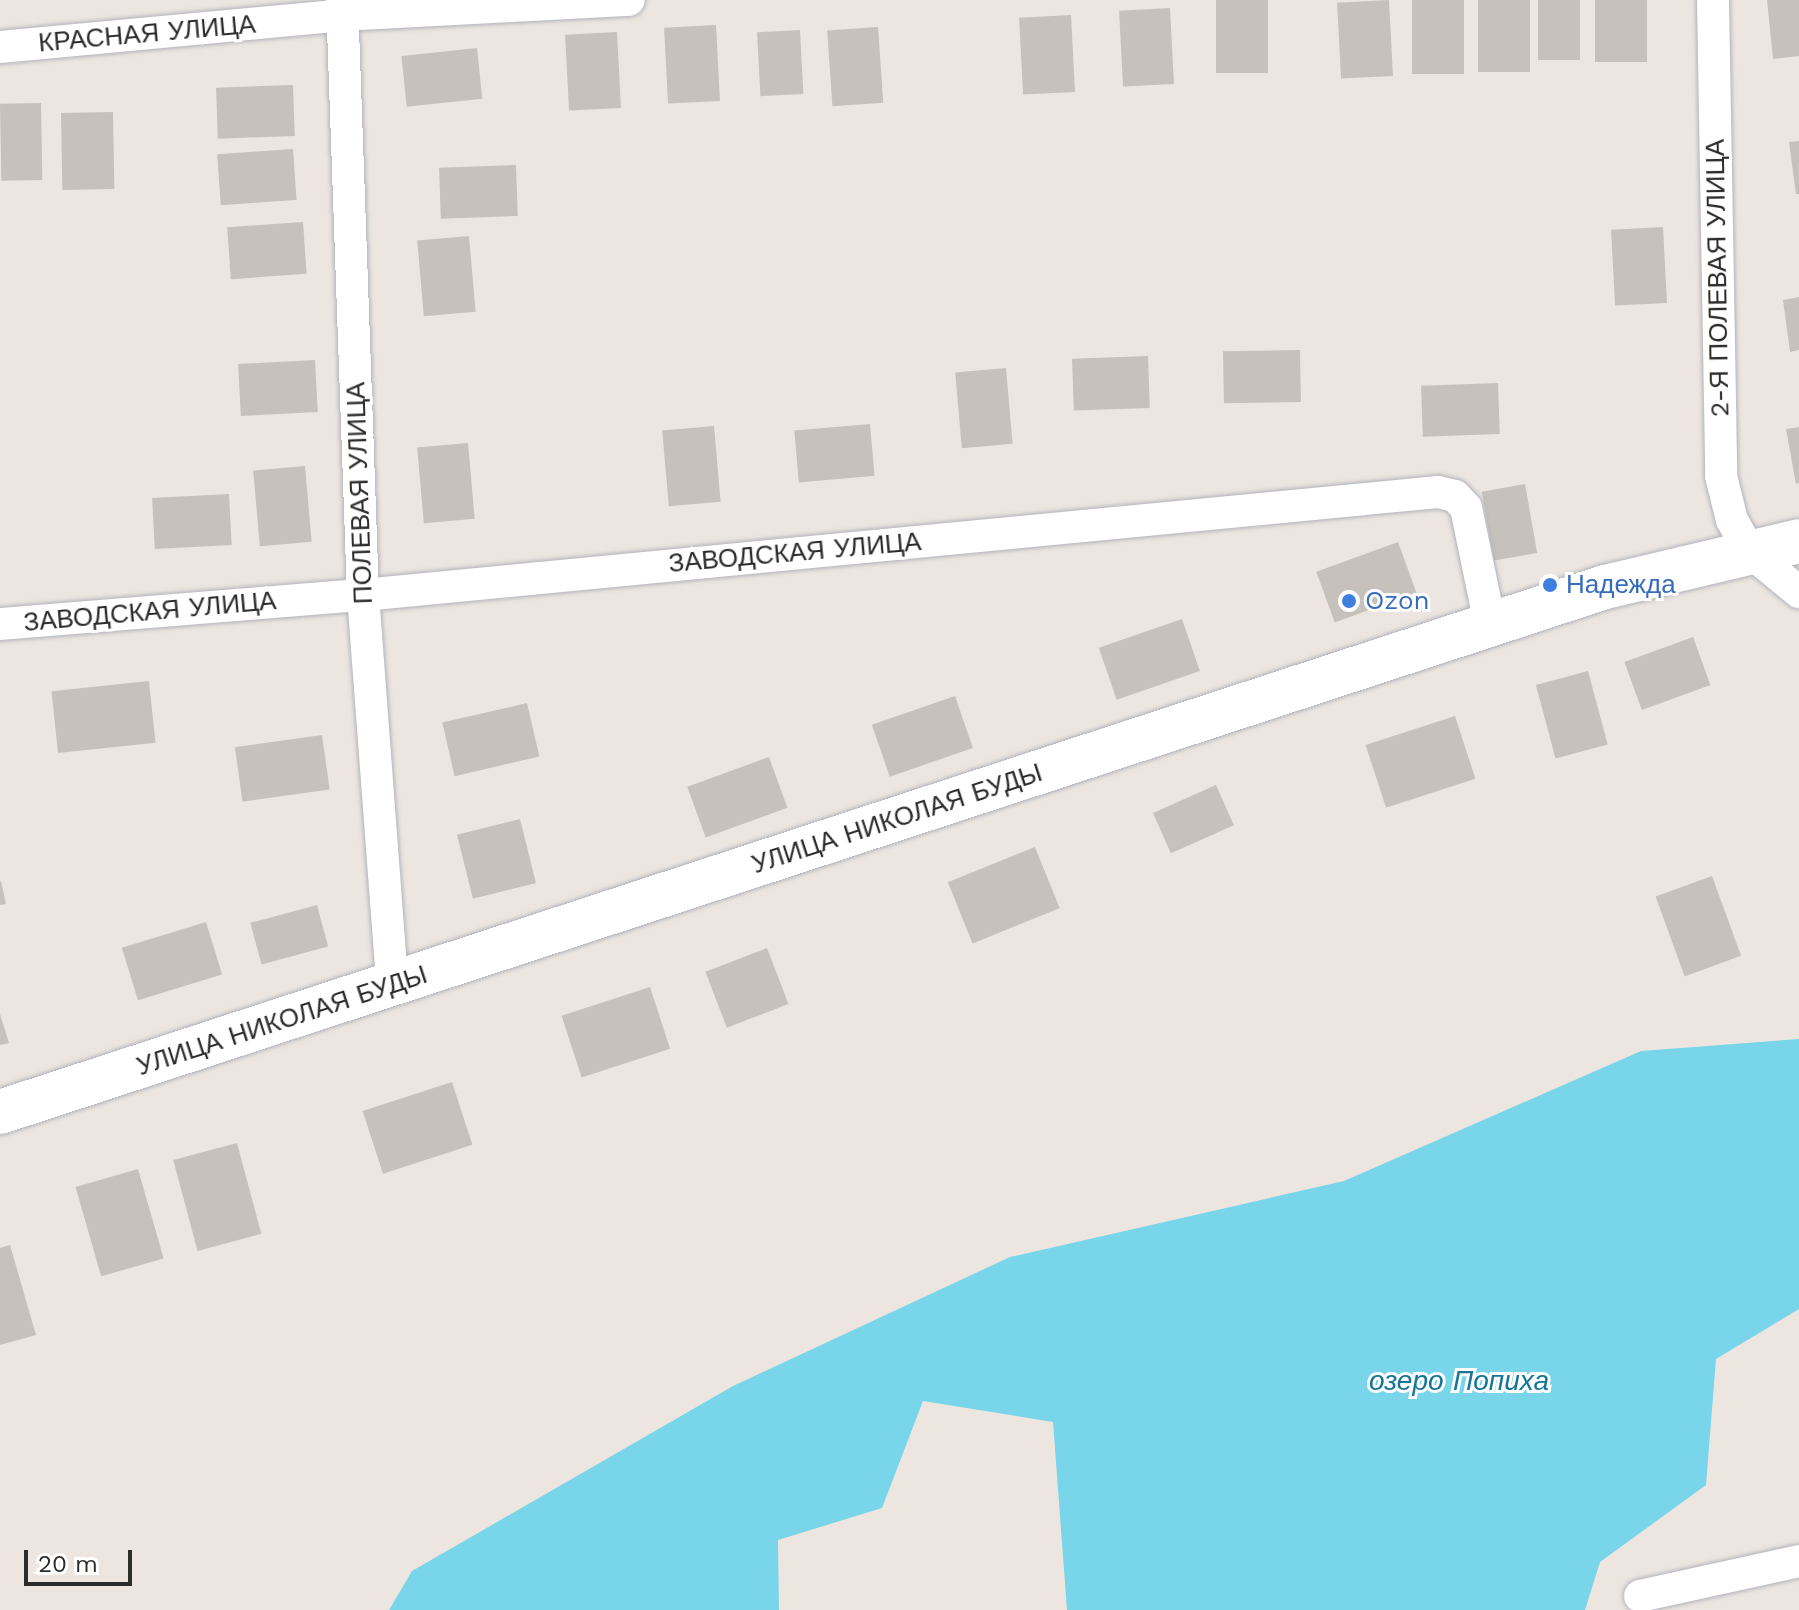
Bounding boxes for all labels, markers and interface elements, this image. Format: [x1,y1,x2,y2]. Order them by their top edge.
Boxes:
street label: КРАСНАЯ УЛИЦА [37,9,257,59]
street label: 2-Я ПОЛЕВАЯ УЛИЦА [1700,139,1736,417]
street label: ПОЛЕВАЯ УЛИЦА [341,381,379,605]
street label: ЗАВОДСКАЯ УЛИЦА [667,526,923,580]
place label: Надежда [1566,569,1676,601]
marker: Надежда [1541,576,1559,594]
street label: ЗАВОДСКАЯ УЛИЦА [22,585,278,639]
place label: Ozon [1365,585,1430,617]
marker: Ozon [1340,592,1358,610]
street label: УЛИЦА НИКОЛАЯ БУДЫ [748,757,1046,881]
street label: УЛИЦА НИКОЛАЯ БУДЫ [133,959,431,1083]
water label: озеро Попиха [1369,1364,1549,1398]
scale bar [28,1534,136,1584]
text: 20 m [38,1550,98,1578]

